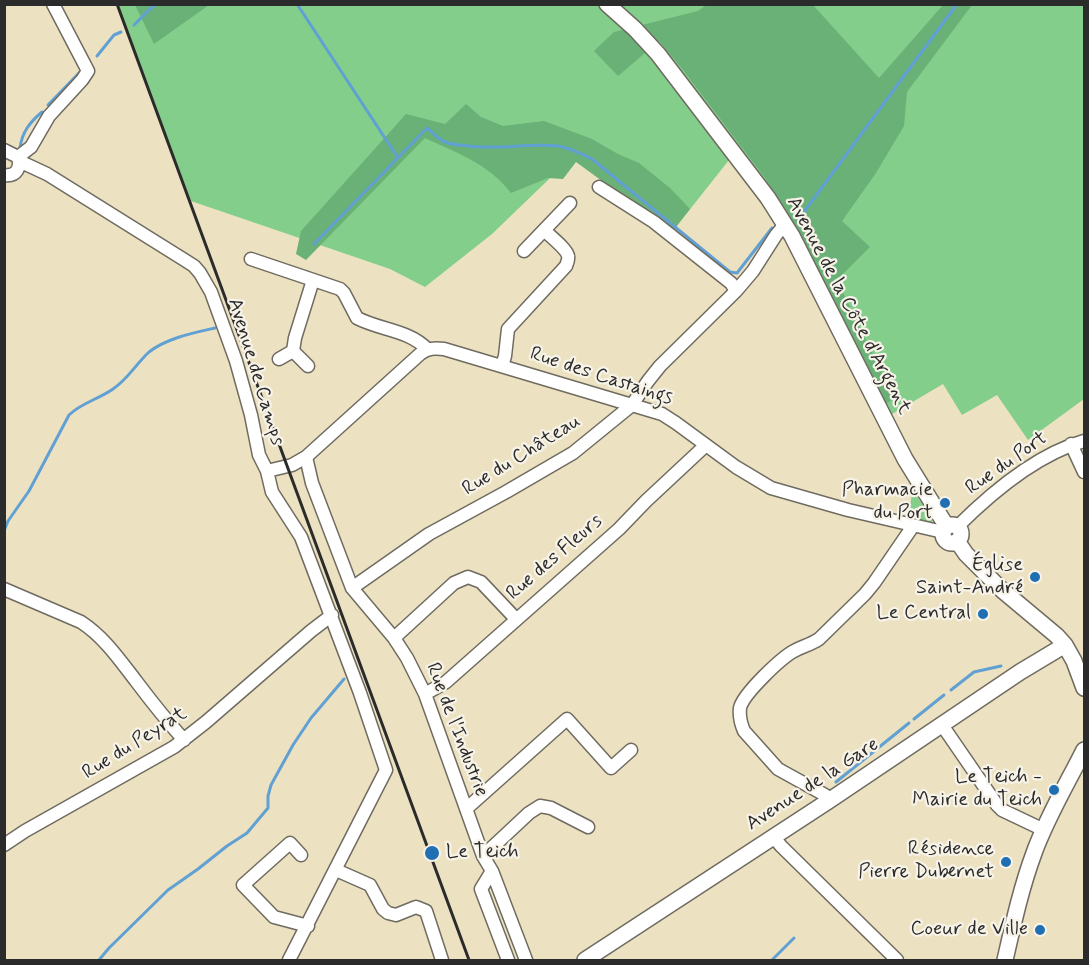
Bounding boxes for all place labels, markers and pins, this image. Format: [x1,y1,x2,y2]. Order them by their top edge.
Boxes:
place label: Pharmacie du Port [842,479,933,526]
marker: Pharmacie du Port [938,496,952,510]
place label: Église Saint-André [916,554,1023,601]
marker: Église Saint-André [1028,570,1042,584]
place label: Le Central [876,602,971,626]
marker: Le Central [976,607,990,621]
place label: Le Teich - Mairie du Teich [912,766,1042,813]
marker: Le Teich - Mairie du Teich [1047,783,1061,797]
place label: Résidence Pierre Dubernet [858,838,994,885]
place label: Le Teich [446,841,519,865]
marker: Le Teich [423,844,441,862]
marker: Résidence Pierre Dubernet [999,855,1013,869]
place label: Coeur de Ville [910,918,1028,942]
marker: Coeur de Ville [1033,923,1047,937]

